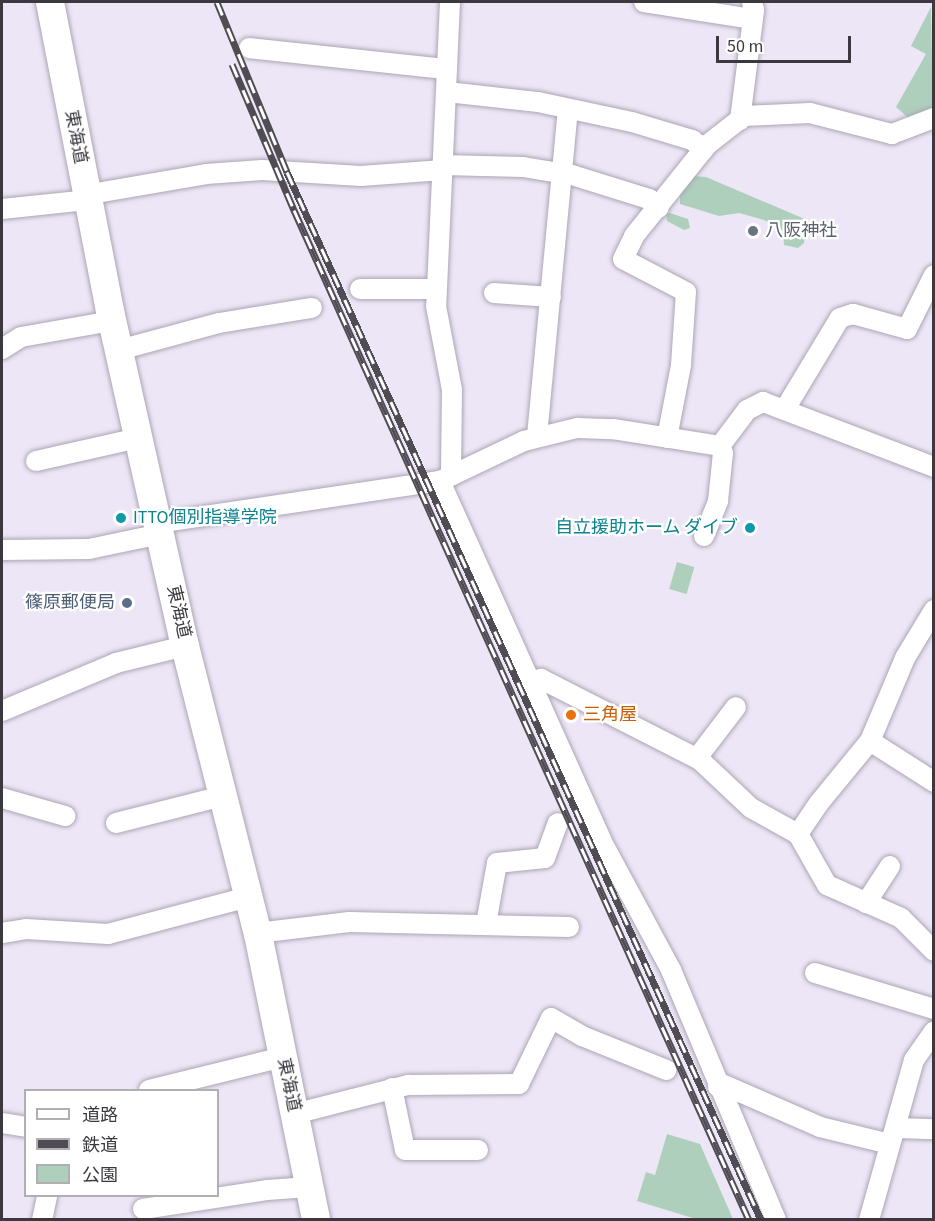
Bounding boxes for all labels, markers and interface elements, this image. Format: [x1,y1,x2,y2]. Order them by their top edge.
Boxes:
scale bar [719,24,854,62]
text: 50 m [727,34,763,59]
street label: 東海道 [59,108,91,166]
place label: 八阪神社 [765,220,837,242]
marker: 八阪神社 [746,224,760,238]
place label: ITTO個別指導学院 [133,507,277,529]
marker: ITTO個別指導学院 [114,511,128,525]
place label: 自立援助ホーム ダイブ [554,517,738,539]
marker: 自立援助ホーム ダイブ [743,521,757,535]
street label: 東海道 [161,583,195,641]
place label: 篠原郵便局 [25,592,115,614]
marker: 篠原郵便局 [120,596,134,610]
place label: 三角屋 [583,704,637,726]
marker: 三角屋 [564,708,578,722]
street label: 東海道 [272,1056,304,1114]
legend [24,1089,219,1197]
text: 道路 [82,1103,118,1128]
text: 鉄道 [82,1133,118,1158]
text: 公園 [82,1163,118,1188]

